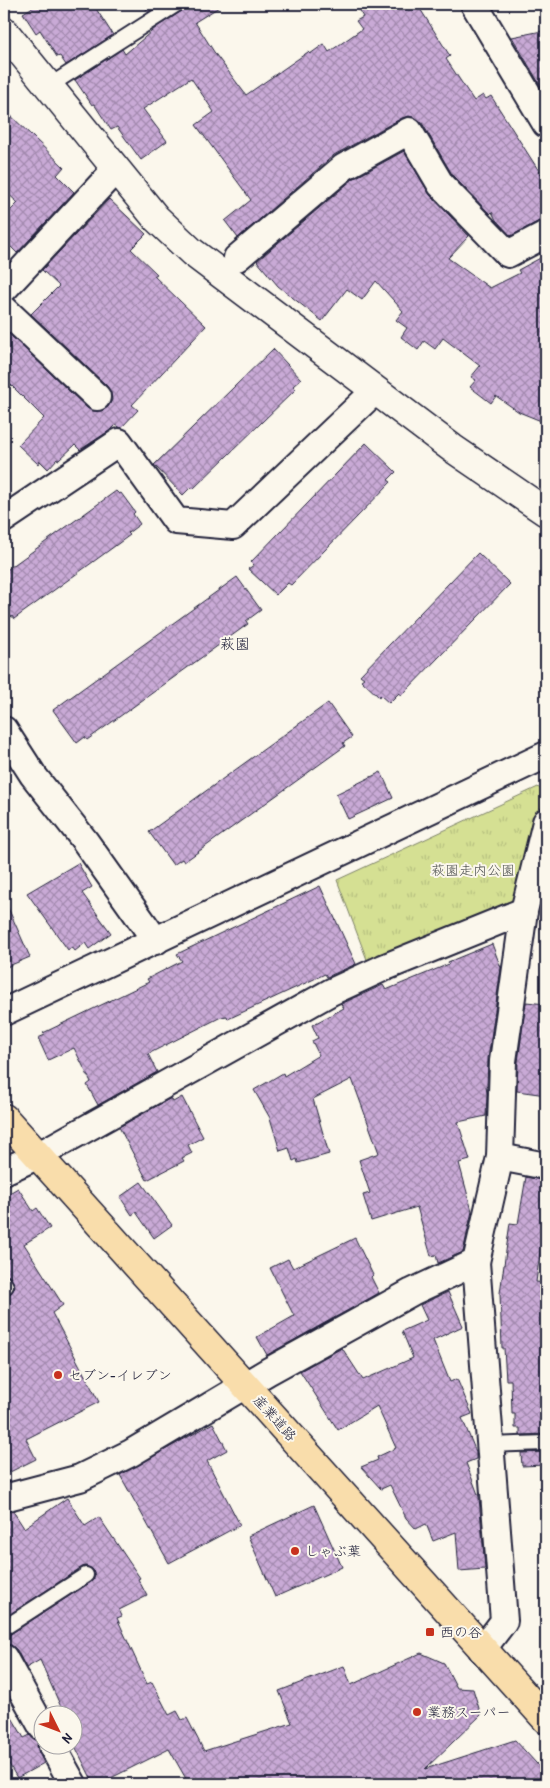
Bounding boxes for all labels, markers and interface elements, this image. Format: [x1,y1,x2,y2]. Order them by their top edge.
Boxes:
district label: 萩園 [220,633,250,654]
park label: 萩園走内公園 [431,860,515,879]
place label: セブン-イレブン [68,1365,172,1384]
marker: セブン-イレブン [52,1369,64,1381]
street label: 産業道路 [250,1391,301,1445]
place label: しゃぶ葉 [305,1541,361,1560]
marker: しゃぶ葉 [289,1545,301,1557]
place label: 西の谷 [440,1622,482,1641]
marker: 西の谷 [424,1626,436,1638]
place label: 業務スーパー [427,1702,510,1721]
north arrow [32,1706,82,1756]
marker: 業務スーパー [411,1706,423,1718]
text: N [58,1730,78,1749]

